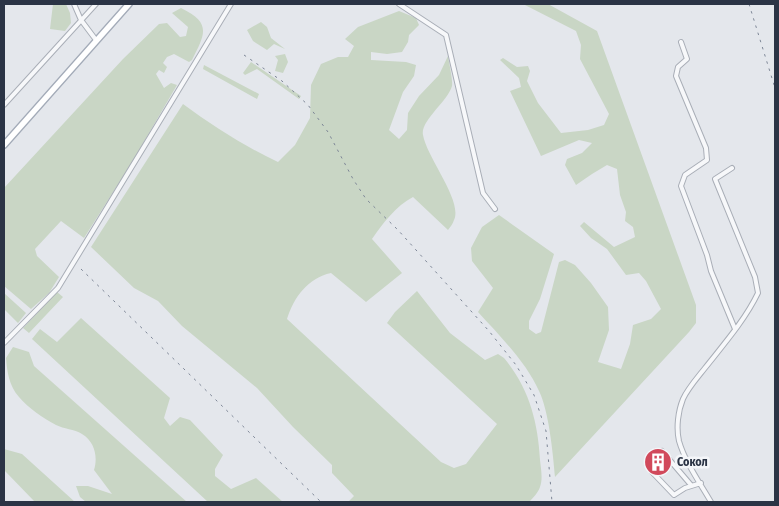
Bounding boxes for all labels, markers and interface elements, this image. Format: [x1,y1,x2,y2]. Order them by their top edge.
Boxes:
building icon: Сокол [643,447,673,477]
place label: Сокол [677,455,708,469]

